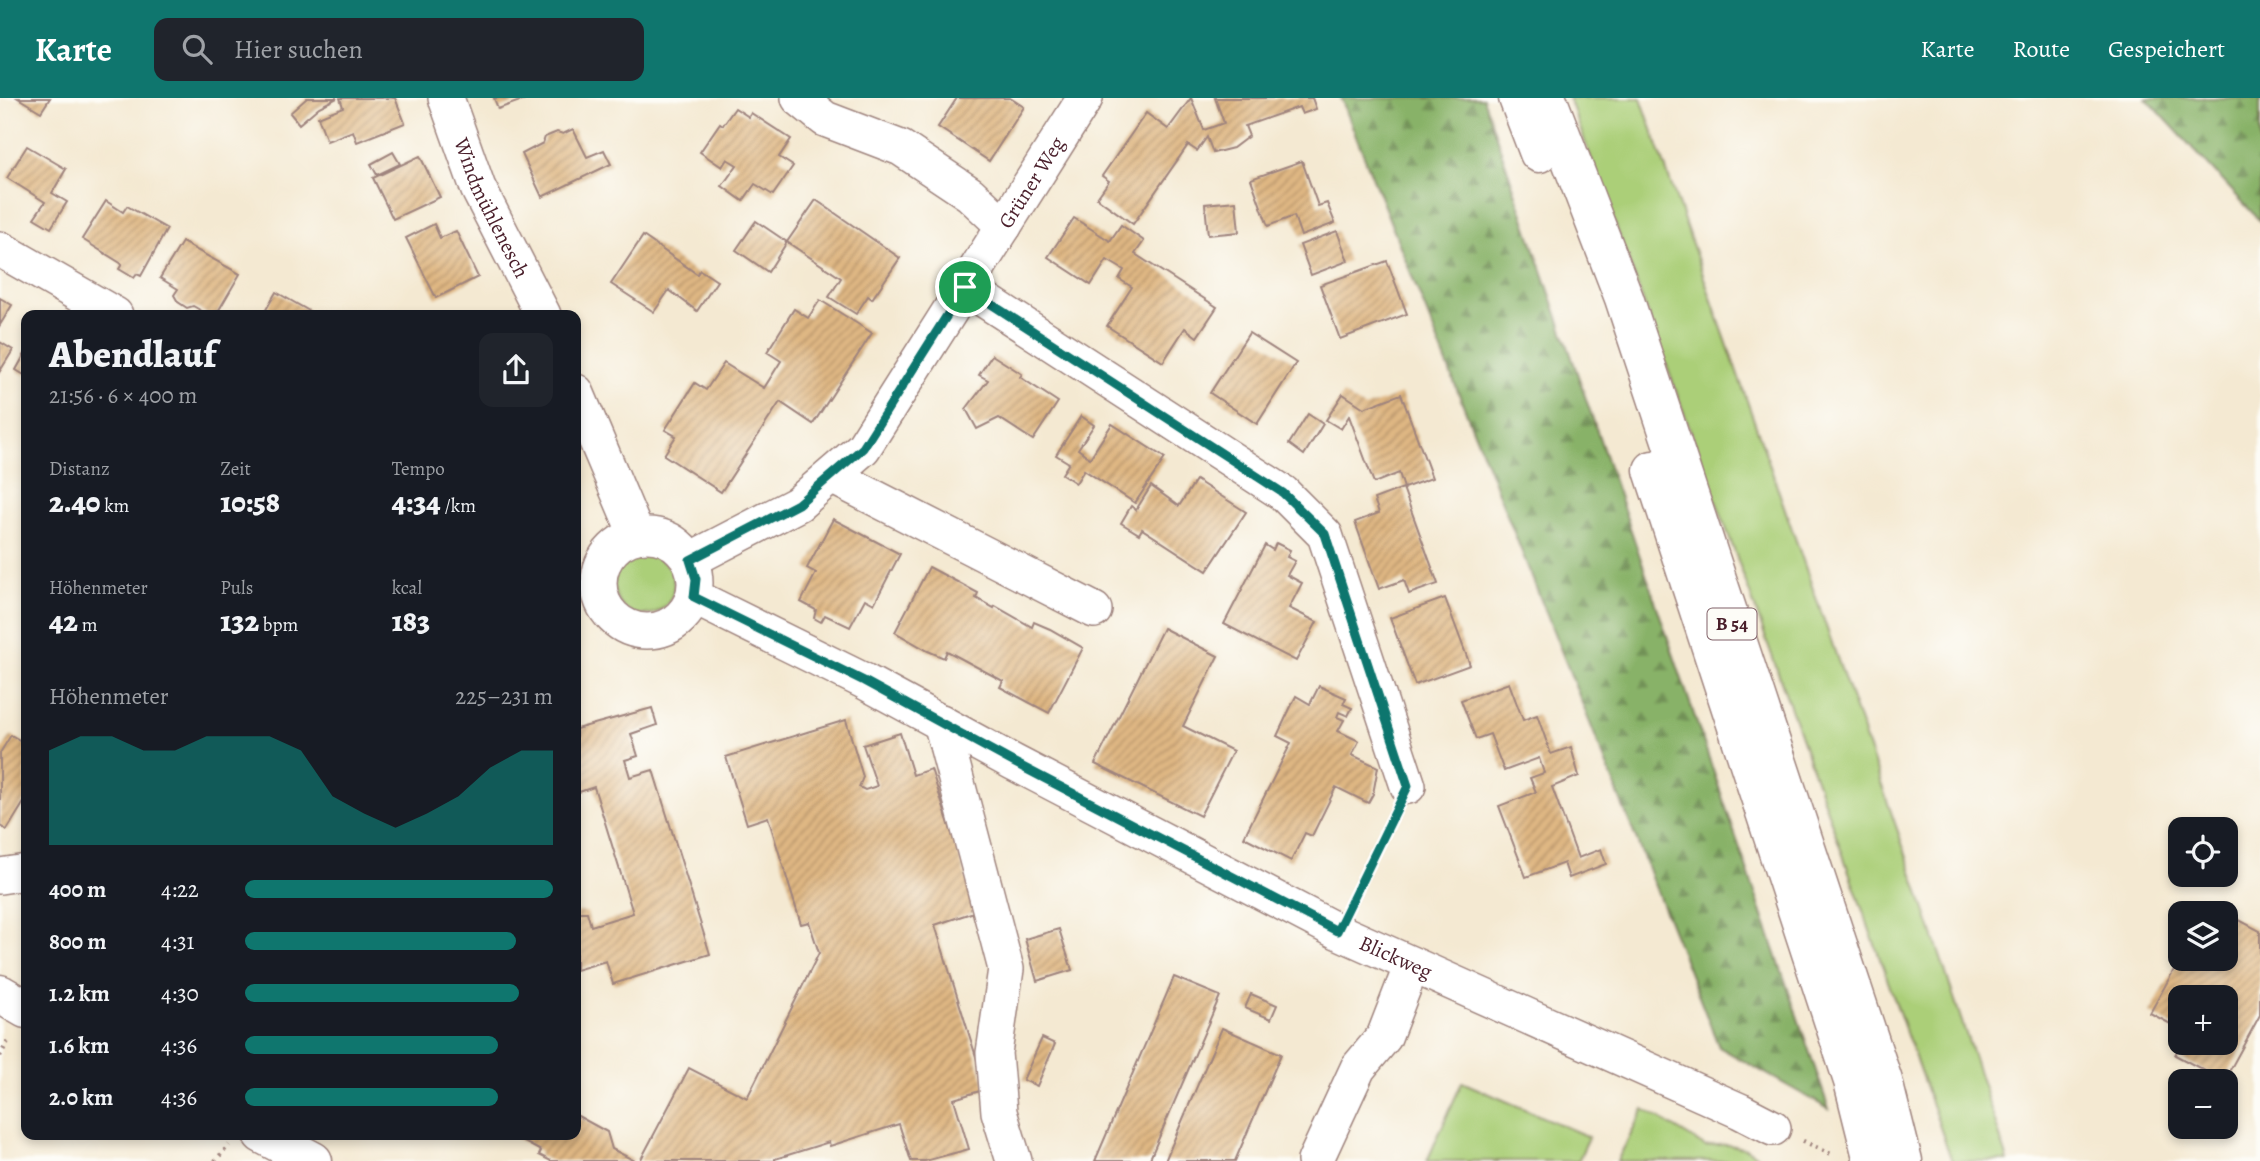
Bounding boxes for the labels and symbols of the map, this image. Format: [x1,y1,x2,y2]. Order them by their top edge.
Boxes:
street label: Grüner Weg [992,131,1071,234]
street label: Windmühlenesch [447,133,536,283]
pin [935,257,995,317]
road number: B 54 [1708,608,1756,639]
street label: Blickweg [1355,929,1437,986]

